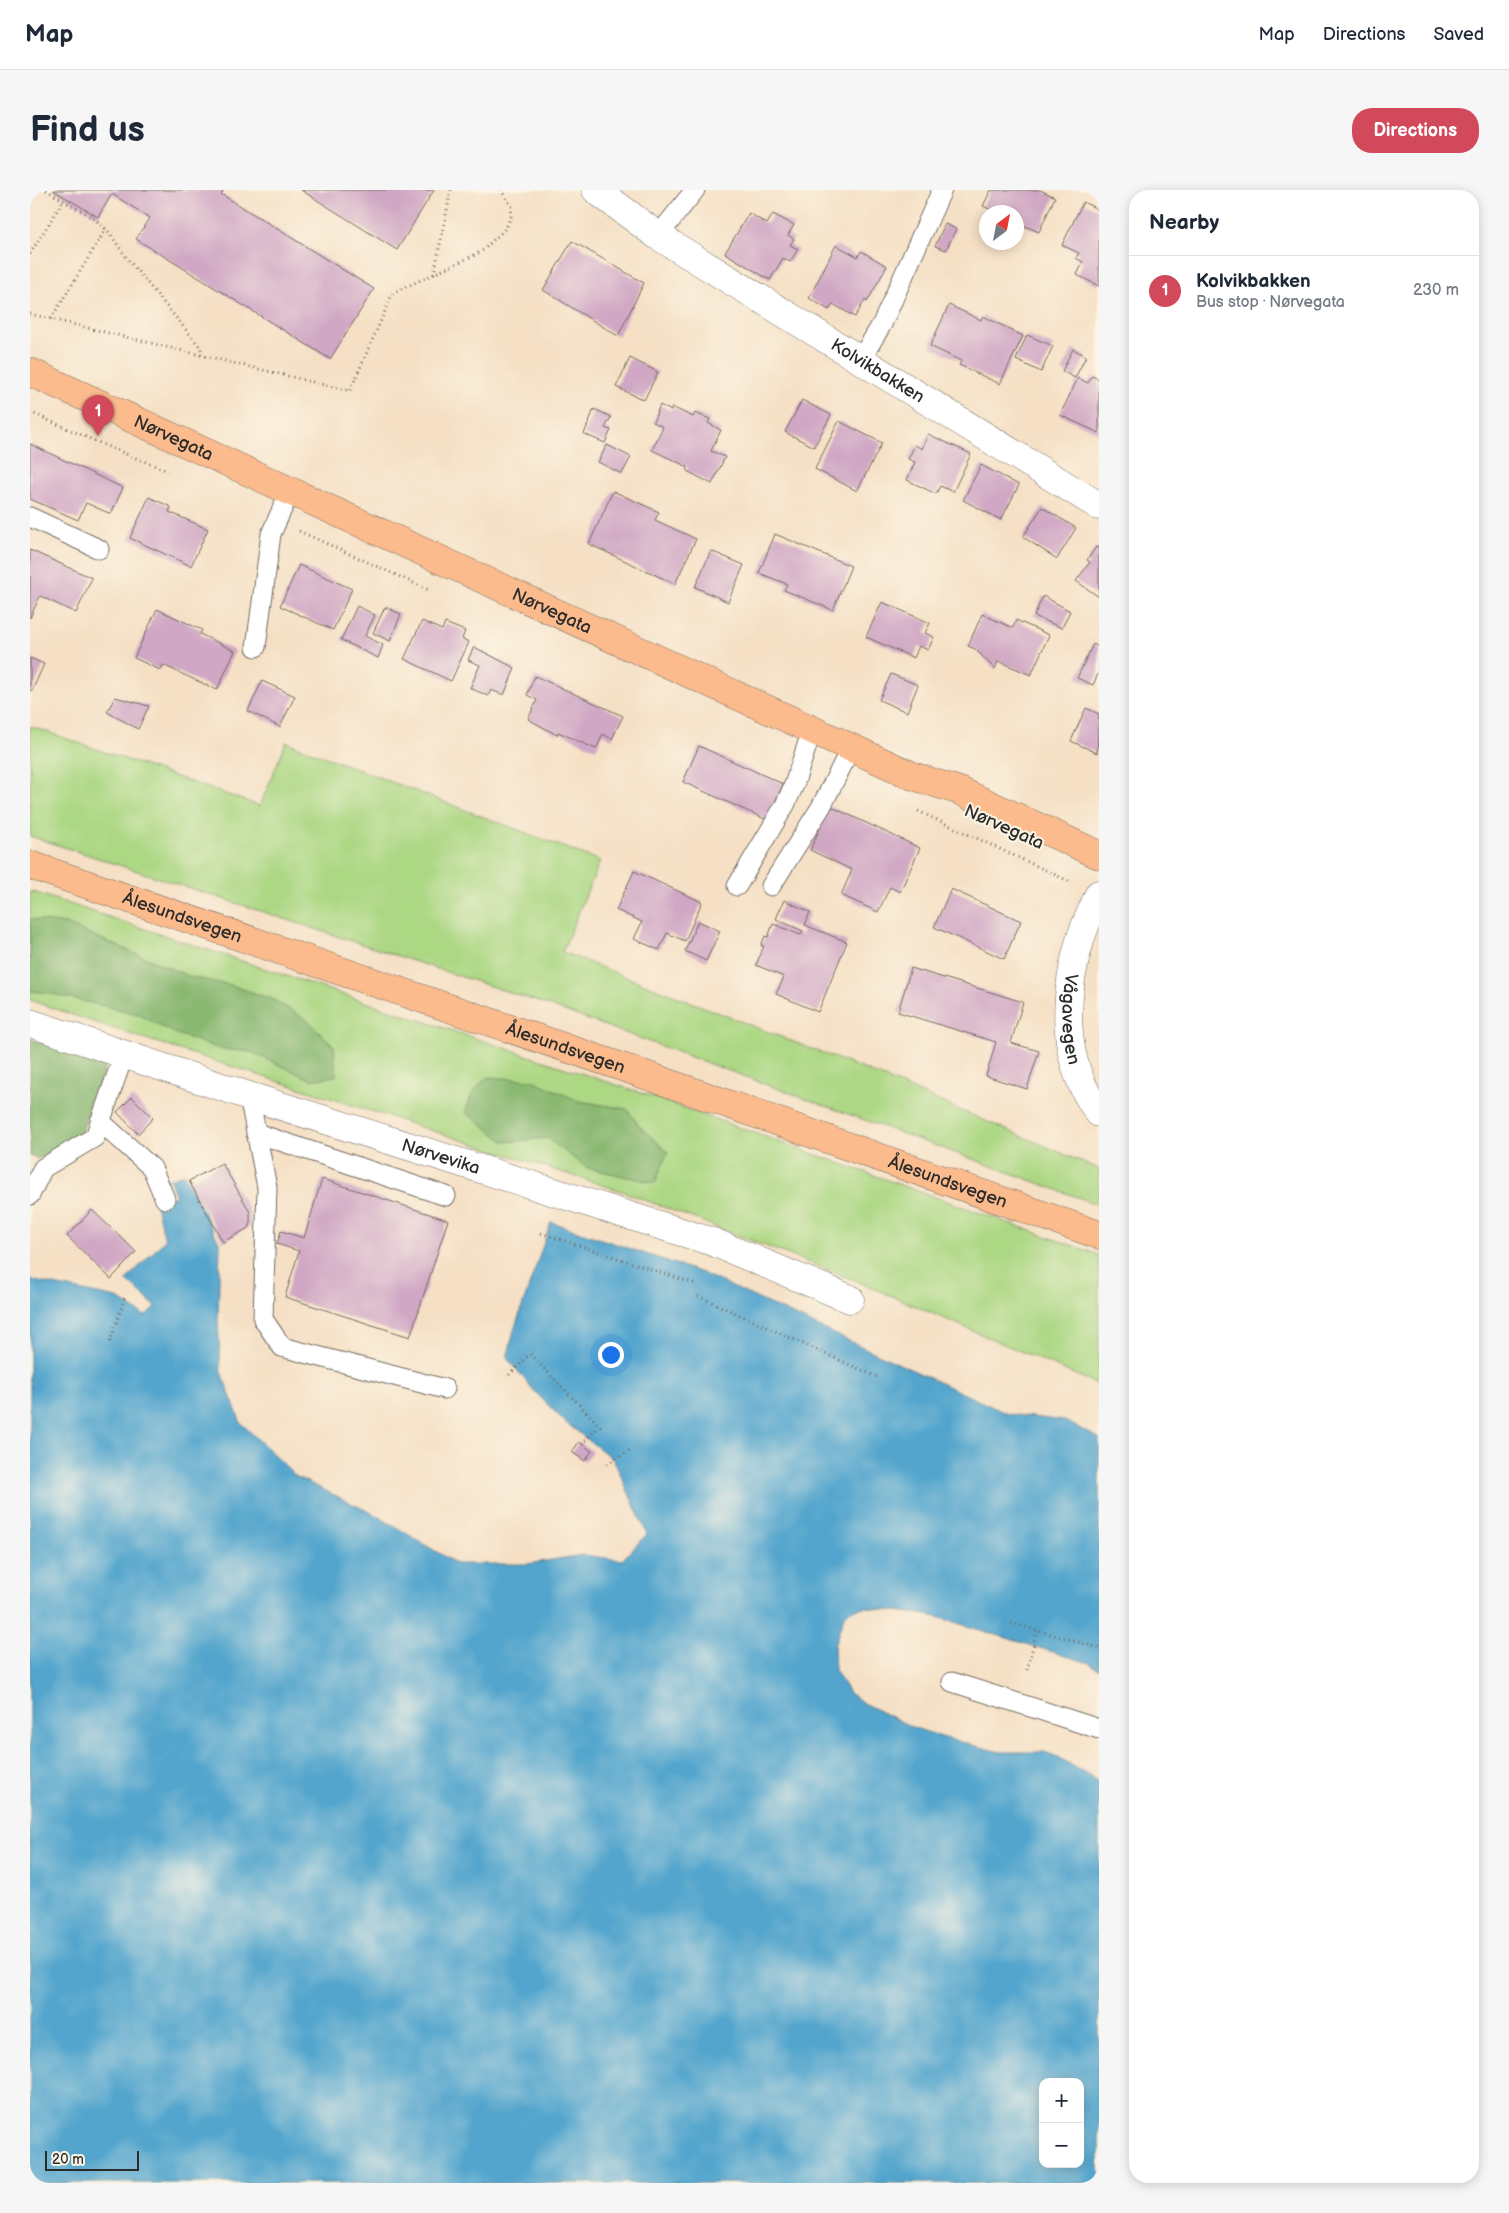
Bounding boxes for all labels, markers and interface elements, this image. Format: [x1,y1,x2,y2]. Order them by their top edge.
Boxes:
text: Map [25,20,73,49]
text: Map [1259,24,1295,45]
text: Directions [1323,24,1405,45]
text: Saved [1433,24,1484,45]
button: Directions [1352,108,1479,153]
text: Find us [30,109,145,152]
north arrow [979,205,1024,250]
text: Nearby [1149,210,1219,235]
text: Kolvikbakken [1196,270,1311,293]
text: 1 [1162,281,1168,300]
text: 230 m [1413,281,1459,300]
text: Bus stop · Nørvegata [1196,293,1345,312]
street label: Kolvikbakken [827,334,929,407]
pin: 1 [82,395,114,436]
street label: Nørvegata [131,410,217,465]
street label: Nørvegata [509,584,595,638]
street label: Nørvegata [961,800,1047,854]
street label: Ålesundsvegen [120,886,245,947]
street label: Vågavegen [1058,972,1085,1067]
street label: Ålesundsvegen [503,1017,628,1078]
street label: Nørvevika [399,1134,483,1179]
street label: Ålesundsvegen [886,1150,1010,1212]
your location [598,1342,624,1368]
map controls [1039,2078,1084,2168]
button: + [1039,2078,1084,2123]
button: − [1039,2123,1084,2168]
scale bar [45,2148,139,2171]
text: 20 m [52,2151,84,2168]

